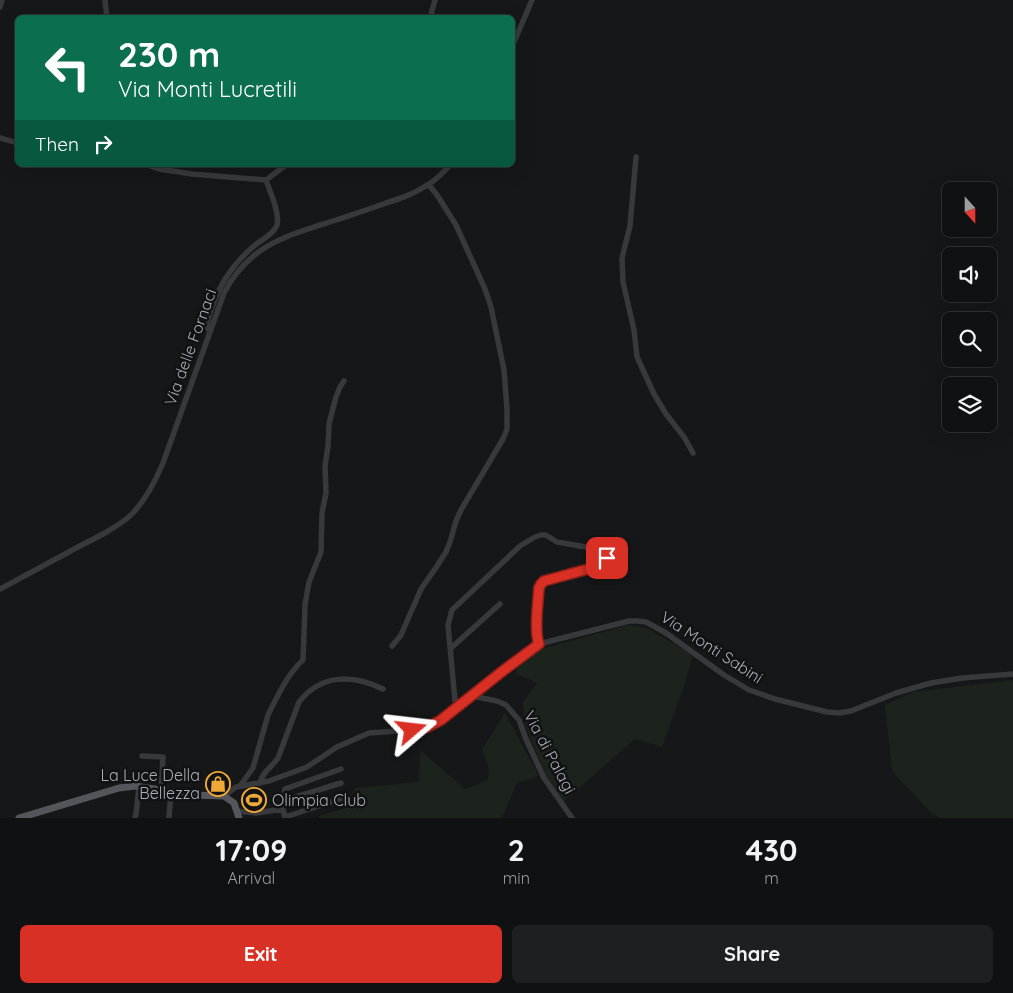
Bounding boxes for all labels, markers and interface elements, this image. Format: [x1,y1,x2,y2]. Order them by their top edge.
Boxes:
text: 230 m [118,32,220,76]
icon: left [35,35,100,100]
text: Via Monti Lucretili [118,75,297,103]
icon: right [89,130,117,158]
text: Then [35,132,79,156]
north arrow [942,182,998,238]
map controls [942,182,997,432]
button: sound [942,247,997,302]
street label: Via delle Fornaci [160,286,220,408]
button: search [942,312,997,367]
button: layers [942,377,997,432]
pin [586,537,628,579]
icon: arrive [593,544,621,572]
street label: Via Monti Sabini [657,606,767,688]
position arrow [385,703,437,755]
street label: Via di Palagi [520,707,580,797]
place label: La Luce Della Bellezza [100,765,200,803]
shop icon: La Luce Della Bellezza [205,771,231,797]
sports icon: Olimpia Club [241,787,267,813]
place label: Olimpia Club [272,790,366,810]
text: 17:09 [215,831,287,869]
text: 2 [508,831,525,869]
text: 430 [745,831,798,869]
text: Arrival [227,868,275,888]
text: min [503,868,530,888]
text: m [764,868,779,888]
button: Exit [20,925,502,983]
button: Share [512,925,993,983]

